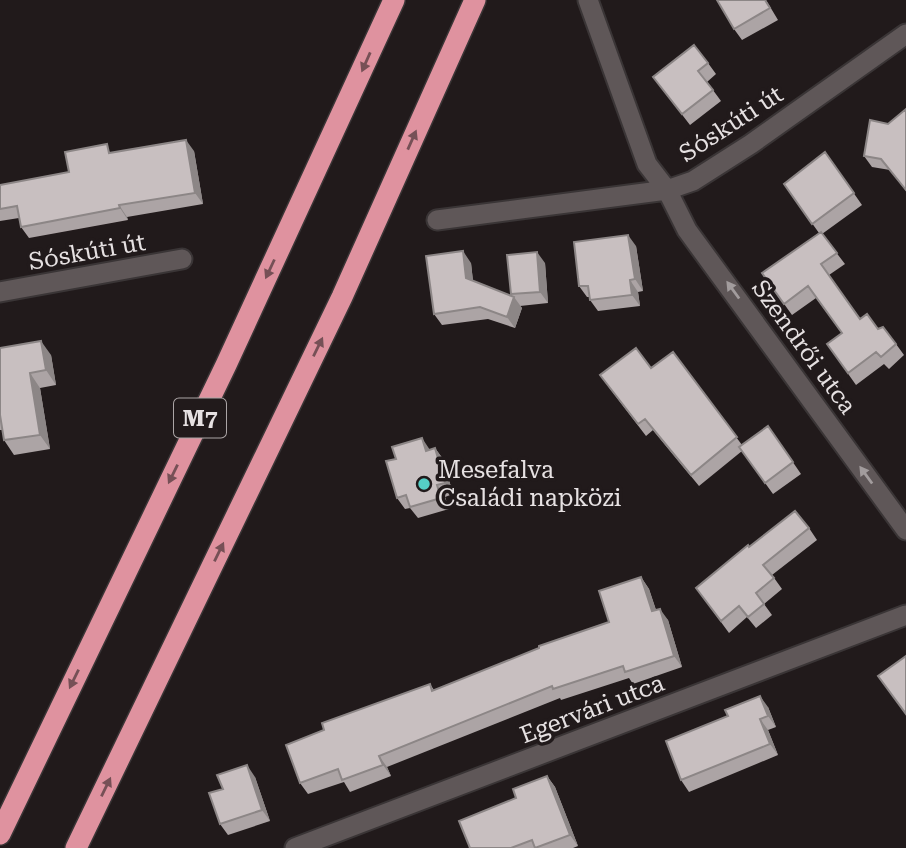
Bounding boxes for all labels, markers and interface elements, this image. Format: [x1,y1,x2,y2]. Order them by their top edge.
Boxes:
one-way arrow [360,52,372,72]
street label: Sóskúti út [674,80,788,168]
one-way arrow [406,130,418,150]
street label: Sóskúti út [26,228,148,276]
one-way arrow [265,259,276,279]
street label: Szendrői utca [746,275,862,419]
one-way arrow [726,281,740,299]
one-way arrow [312,337,324,357]
road number: M7 [174,398,226,438]
place label: Mesefalva Családi napközi [438,456,622,512]
one-way arrow [167,464,179,484]
one-way arrow [859,466,873,484]
marker: Mesefalva Családi napközi [416,476,432,492]
one-way arrow [213,542,225,562]
one-way arrow [69,669,80,689]
street label: Egervári utca [516,669,668,749]
one-way arrow [100,777,112,797]

